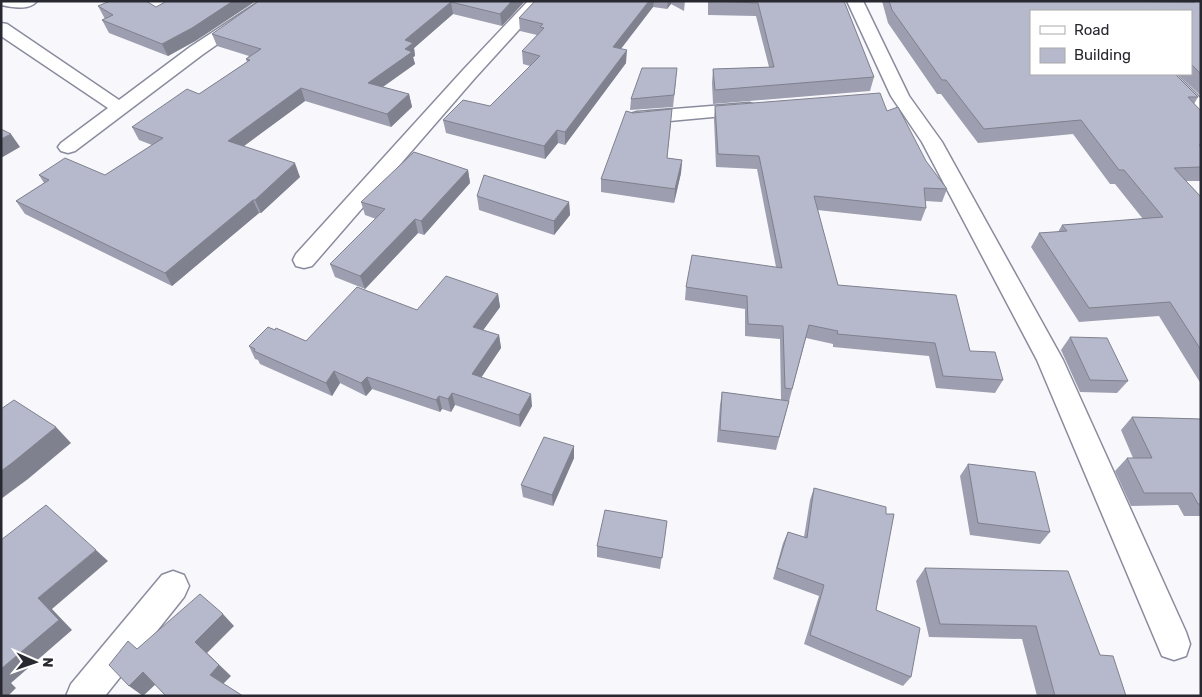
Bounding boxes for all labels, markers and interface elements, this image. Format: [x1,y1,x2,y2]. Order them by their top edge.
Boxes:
legend [1030,10,1192,75]
text: Road [1074,21,1110,39]
text: Building [1074,46,1131,64]
north arrow [10,637,60,687]
text: N [39,657,56,668]

